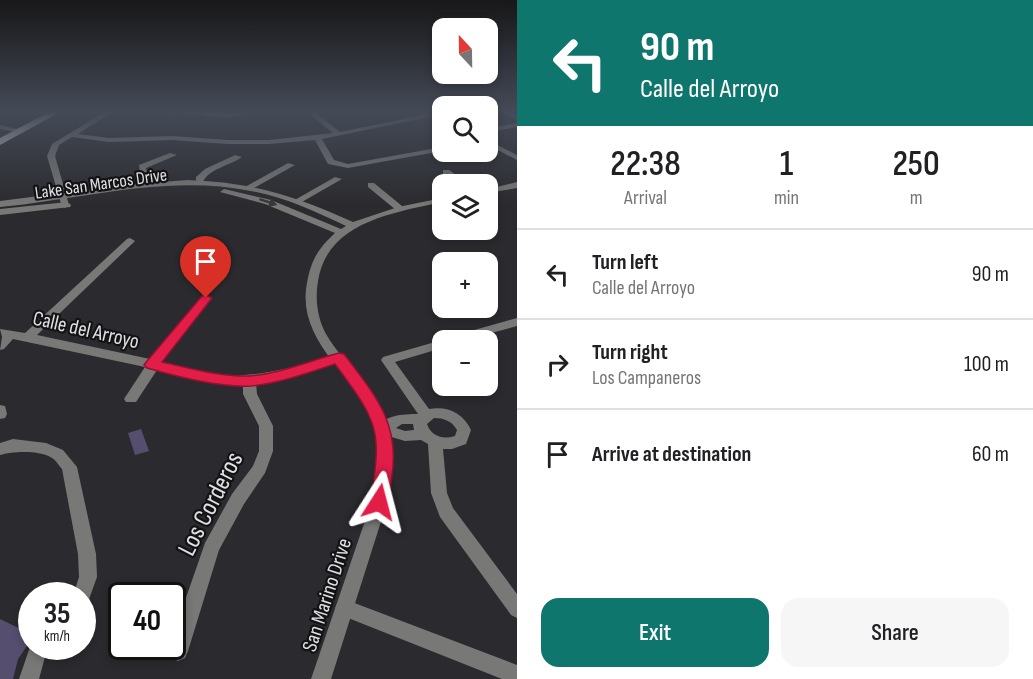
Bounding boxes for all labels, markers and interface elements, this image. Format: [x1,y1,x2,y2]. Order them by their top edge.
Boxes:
north arrow [432,18,498,84]
map controls [432,18,498,396]
text: 90 m [640,22,714,73]
icon: left [541,24,619,102]
text: Calle del Arroyo [640,73,779,105]
button: search [432,96,498,162]
text: 22:38 [610,143,681,186]
text: 1 [780,143,793,186]
text: 250 [892,143,940,186]
street label: Lake San Marcos Drive [34,164,168,204]
button: layers [432,174,498,240]
text: Arrival [624,186,667,210]
text: min [774,186,799,210]
text: m [910,186,922,210]
one-way arrow [259,198,277,207]
pin [180,236,231,298]
icon: arrive [189,245,222,278]
text: Turn left [592,249,658,276]
button: + [432,252,498,318]
icon: left [541,258,574,291]
text: 90 m [972,261,1009,288]
text: Calle del Arroyo [592,276,695,300]
street label: Calle del Arroyo [30,306,142,354]
button: − [432,330,498,396]
text: Turn right [592,339,668,366]
icon: right [541,348,574,381]
text: 100 m [964,351,1009,378]
text: Los Campaneros [592,366,701,390]
icon: arrive [541,438,574,471]
text: Arrive at destination [592,441,751,468]
text: 60 m [972,441,1009,468]
street label: Los Corderos [172,447,250,561]
position arrow [347,470,411,534]
street label: San Marino Drive [297,535,357,655]
speed limit sign: 40 [108,582,186,660]
text: 35 [44,596,70,632]
button: Exit [541,598,769,667]
button: Share [781,598,1009,667]
text: km/h [44,627,70,646]

